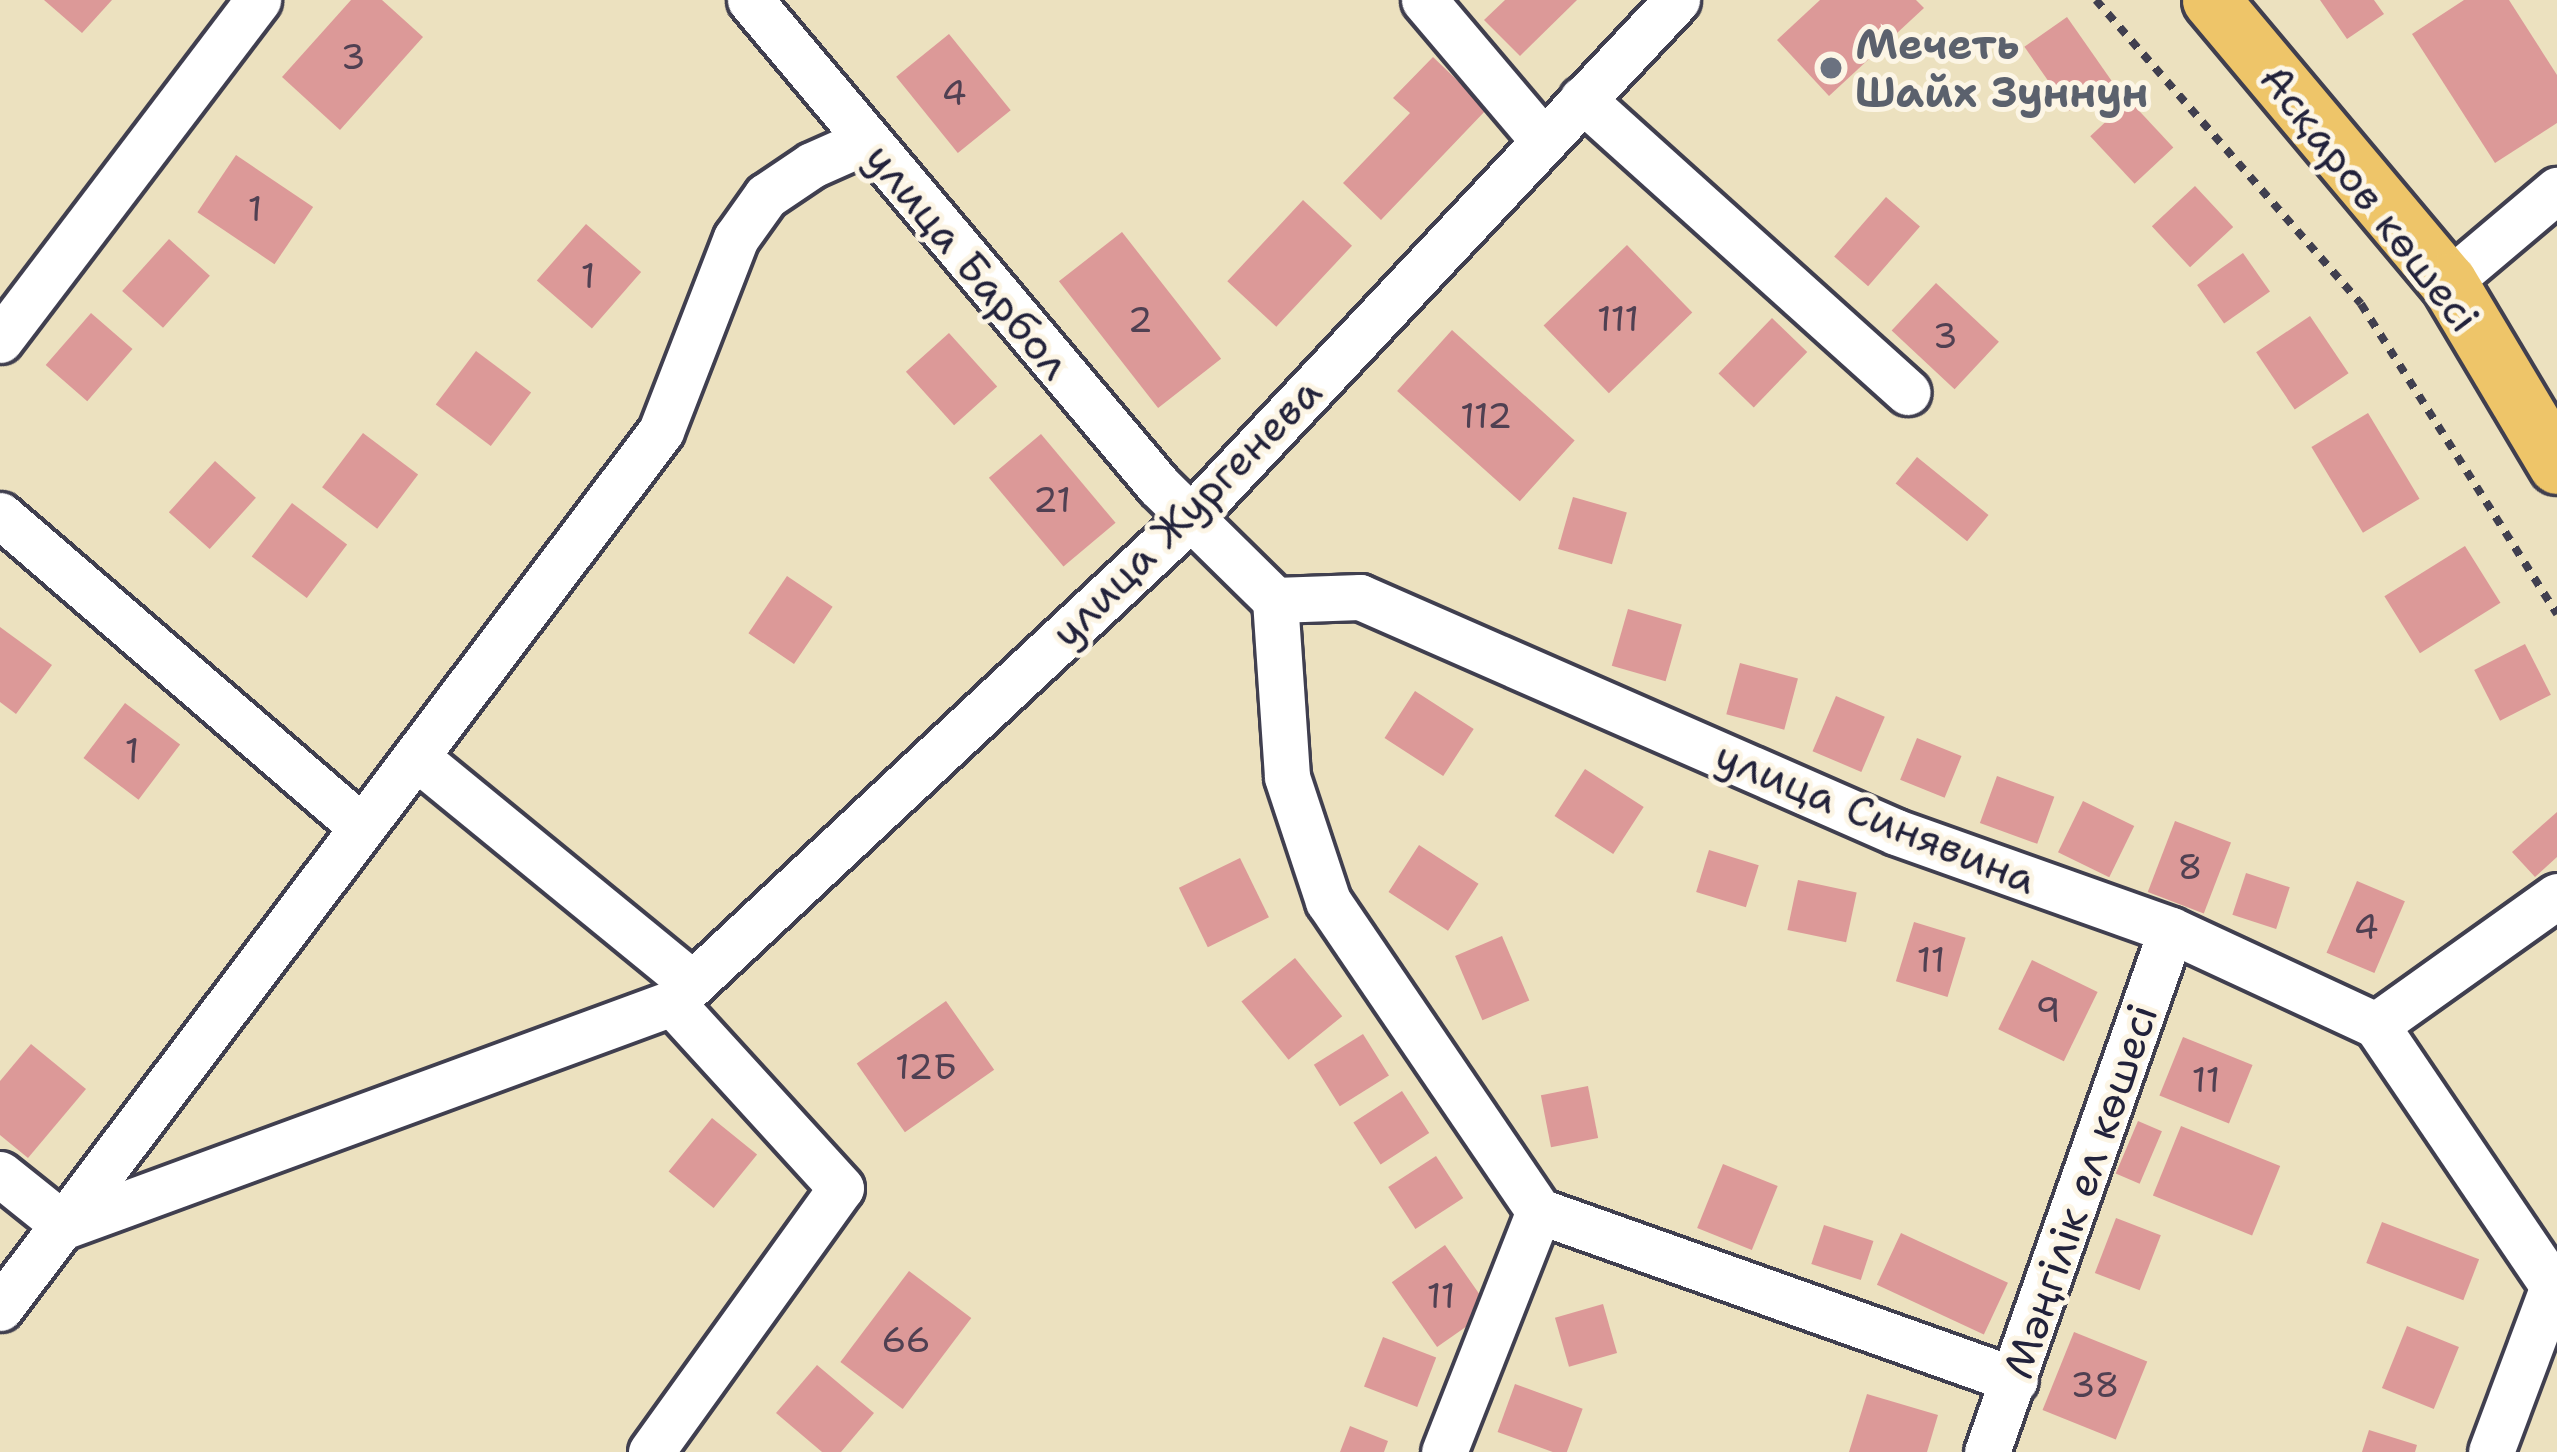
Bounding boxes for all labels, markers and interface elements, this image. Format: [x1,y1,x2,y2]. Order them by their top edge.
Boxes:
place label: Мечеть Шайх Зуннун [1855,19,2149,118]
house number: 3 [340,35,366,79]
street label: Асқаров көшесі [2250,54,2490,342]
marker: Мечеть Шайх Зуннун [1818,55,1844,81]
house number: 4 [941,71,967,115]
street label: улица Барбол [855,133,1081,389]
house number: 1 [247,187,263,231]
house number: 1 [580,254,596,298]
house number: 111 [1597,297,1639,341]
house number: 2 [1127,298,1153,342]
house number: 3 [1932,314,1958,358]
street label: улица Жургенева [1041,367,1331,657]
house number: 112 [1460,394,1512,438]
house number: 21 [1033,478,1071,522]
house number: 1 [124,729,140,773]
street label: улица Синявина [1708,730,2044,904]
house number: 8 [2177,845,2203,889]
house number: 4 [2353,905,2379,949]
house number: 11 [1917,938,1945,982]
house number: 9 [2035,988,2061,1032]
street label: Мәңгілік ел көшесі [1992,997,2168,1385]
house number: 12Б [895,1045,957,1089]
house number: 11 [2192,1058,2220,1102]
house number: 11 [1427,1274,1455,1318]
house number: 66 [881,1318,931,1362]
house number: 38 [2070,1363,2120,1407]

